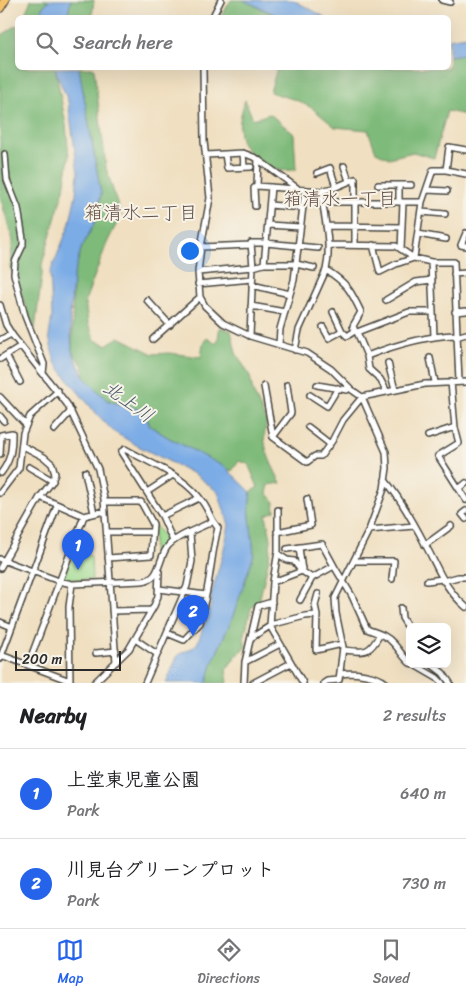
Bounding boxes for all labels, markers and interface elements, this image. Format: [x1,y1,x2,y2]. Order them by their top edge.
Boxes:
search box [15,15,451,70]
text: Search here [73,26,173,59]
icon: search [33,29,61,57]
district label: 箱清水一丁目 [283,182,397,215]
district label: 箱清水二丁目 [84,196,198,229]
your location [177,238,203,264]
water label: 北上川 [96,371,161,432]
pin: 1 [62,529,94,570]
pin: 2 [177,595,209,636]
map controls [406,623,451,668]
button: layers [406,623,451,668]
text: 200 m [22,647,62,672]
scale bar [15,648,121,671]
text: Nearby [20,697,86,735]
text: 2 results [383,701,446,730]
text: 上堂東児童公園 [67,763,200,796]
text: 1 [33,779,39,808]
text: 640 m [400,779,446,808]
text: Park [67,796,100,825]
text: 川見台グリーンプロット [67,853,275,886]
text: 2 [31,869,41,898]
text: 730 m [402,869,446,898]
text: Park [67,886,100,915]
tab: Map [56,936,84,991]
tab: Directions [197,936,260,991]
tab: Saved [373,936,410,991]

